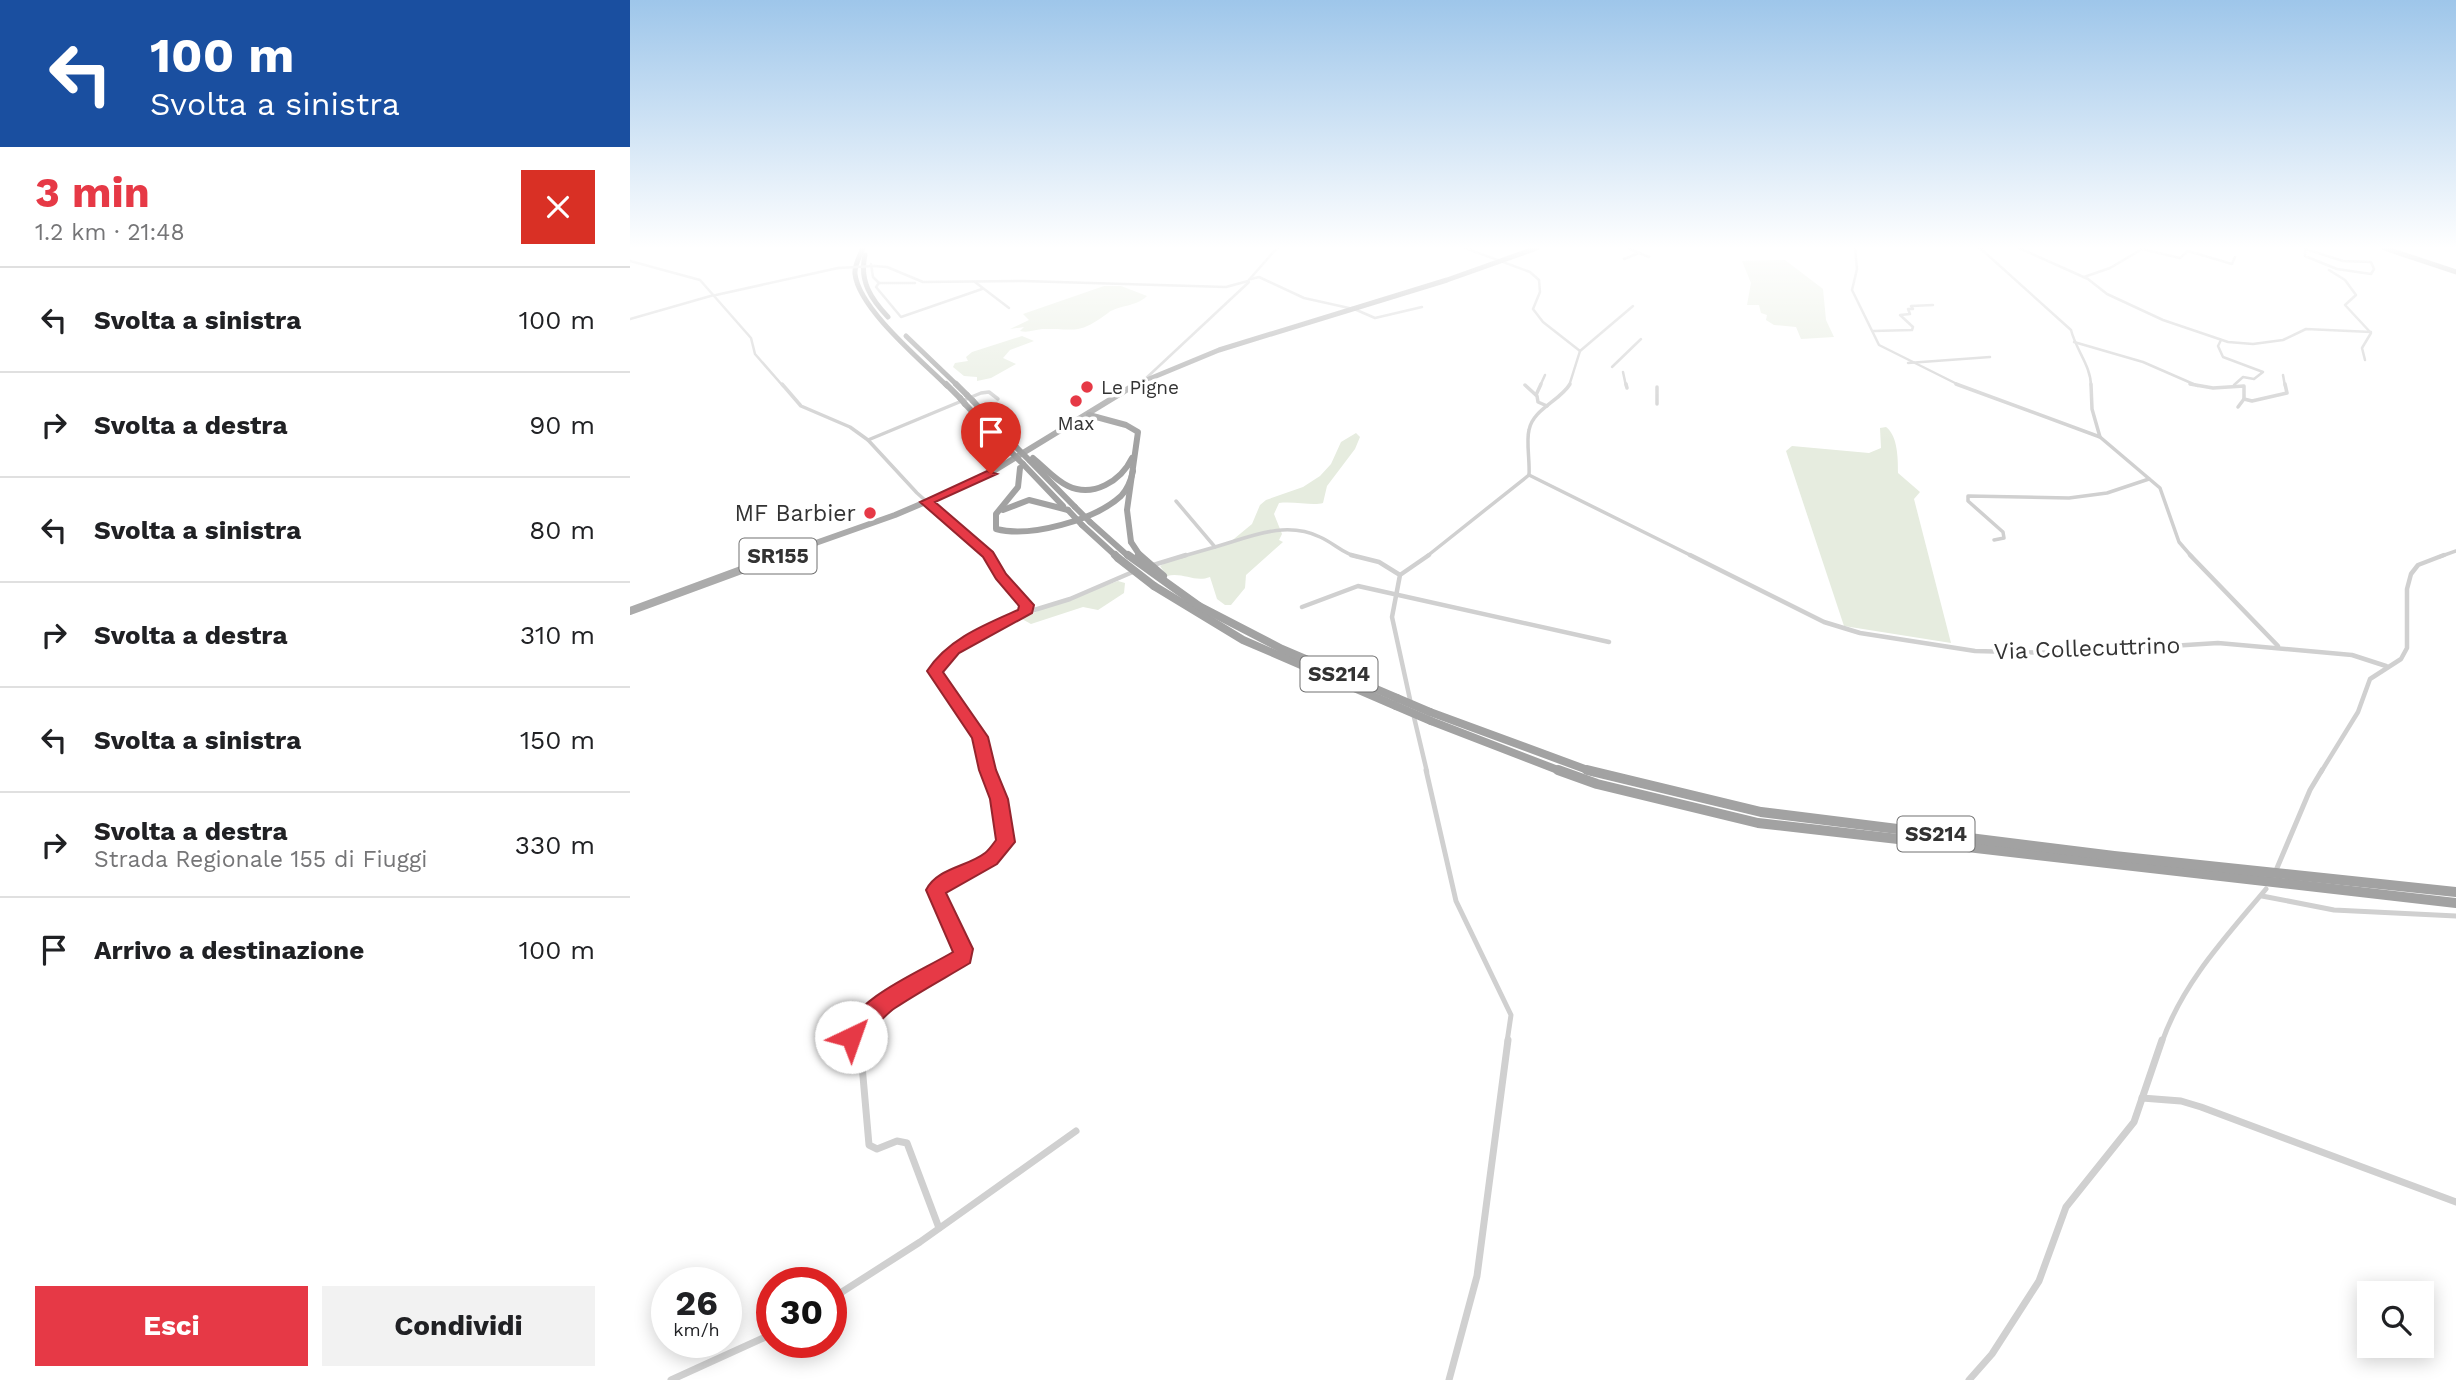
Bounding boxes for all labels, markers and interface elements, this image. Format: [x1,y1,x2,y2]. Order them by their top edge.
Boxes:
text: 100 m [150,26,294,84]
icon: left [35,28,126,119]
text: Svolta a sinistra [150,85,400,123]
text: 3 min [35,168,150,217]
button: close [521,170,595,244]
text: 1.2 km · 21:48 [35,219,185,246]
icon: left [35,301,73,339]
text: Svolta a sinistra [94,305,301,335]
text: 100 m [519,305,595,335]
place label: Le Pigne [1101,376,1179,399]
marker: Le Pigne [1079,379,1095,395]
marker: Max [1068,393,1084,409]
pin [961,402,1021,474]
icon: right [35,406,73,444]
text: Svolta a destra [94,410,287,440]
text: 90 m [529,410,595,440]
place label: Max [1058,412,1095,435]
icon: arrive [972,413,1010,451]
place label: MF Barbier [734,500,856,527]
marker: MF Barbier [862,505,878,521]
icon: left [35,511,73,549]
text: Svolta a sinistra [94,515,301,545]
text: 80 m [529,515,595,545]
road number: SR155 [740,538,816,574]
icon: right [35,616,73,654]
text: Svolta a destra [94,620,287,650]
text: 310 m [520,620,595,650]
street label: Via Collecuttrino [1993,632,2181,665]
road number: SS214 [1300,656,1378,692]
icon: left [35,721,73,759]
text: Svolta a sinistra [94,725,301,755]
text: 150 m [520,725,595,755]
text: Svolta a destra [94,816,287,846]
road number: SS214 [1898,816,1974,852]
icon: right [35,826,73,864]
text: 330 m [515,830,595,860]
text: Strada Regionale 155 di Fiuggi [94,846,427,873]
icon: arrive [35,931,73,969]
text: Arrivo a destinazione [94,935,364,965]
text: 100 m [519,935,595,965]
position arrow [814,1000,888,1074]
speed limit sign: 30 [756,1267,847,1358]
map controls [2357,1281,2434,1358]
button: search [2357,1281,2434,1358]
text: 26 [675,1282,718,1324]
button: Esci [35,1286,308,1366]
button: Condividi [322,1286,595,1366]
text: km/h [673,1319,720,1340]

